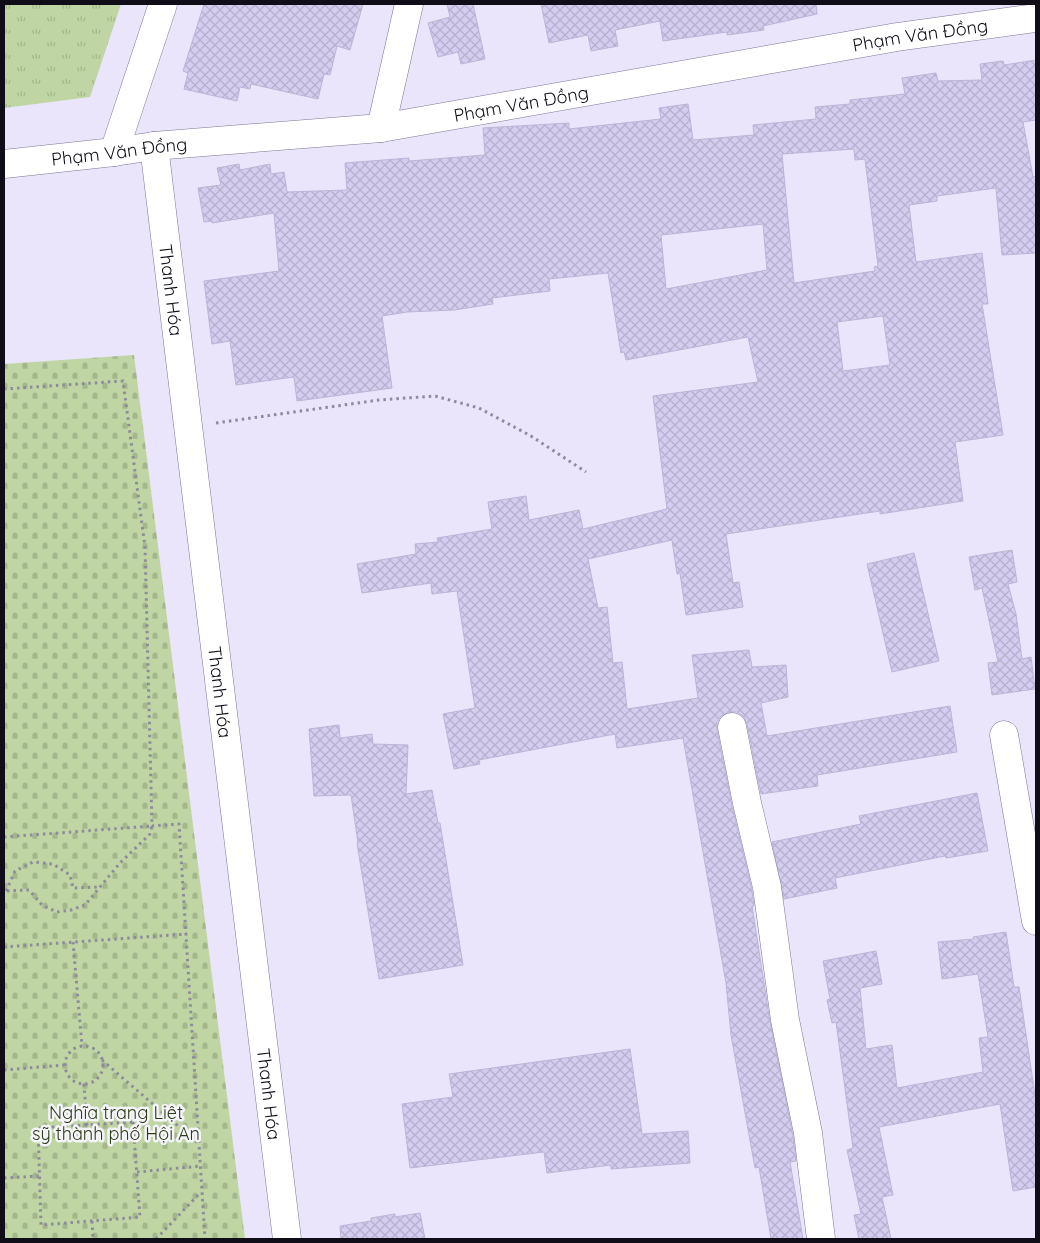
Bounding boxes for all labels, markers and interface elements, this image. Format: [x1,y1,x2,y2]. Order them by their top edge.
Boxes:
street label: Phạm Văn Đồng [851,13,989,56]
street label: Phạm Văn Đồng [452,80,590,127]
street label: Phạm Văn Đồng [50,132,188,170]
street label: Thanh Hóa [155,243,189,337]
street label: Thanh Hóa [203,645,237,739]
street label: Thanh Hóa [252,1047,286,1141]
park label: Nghĩa trang Liệt sỹ thành phố Hội An [32,1101,200,1145]

